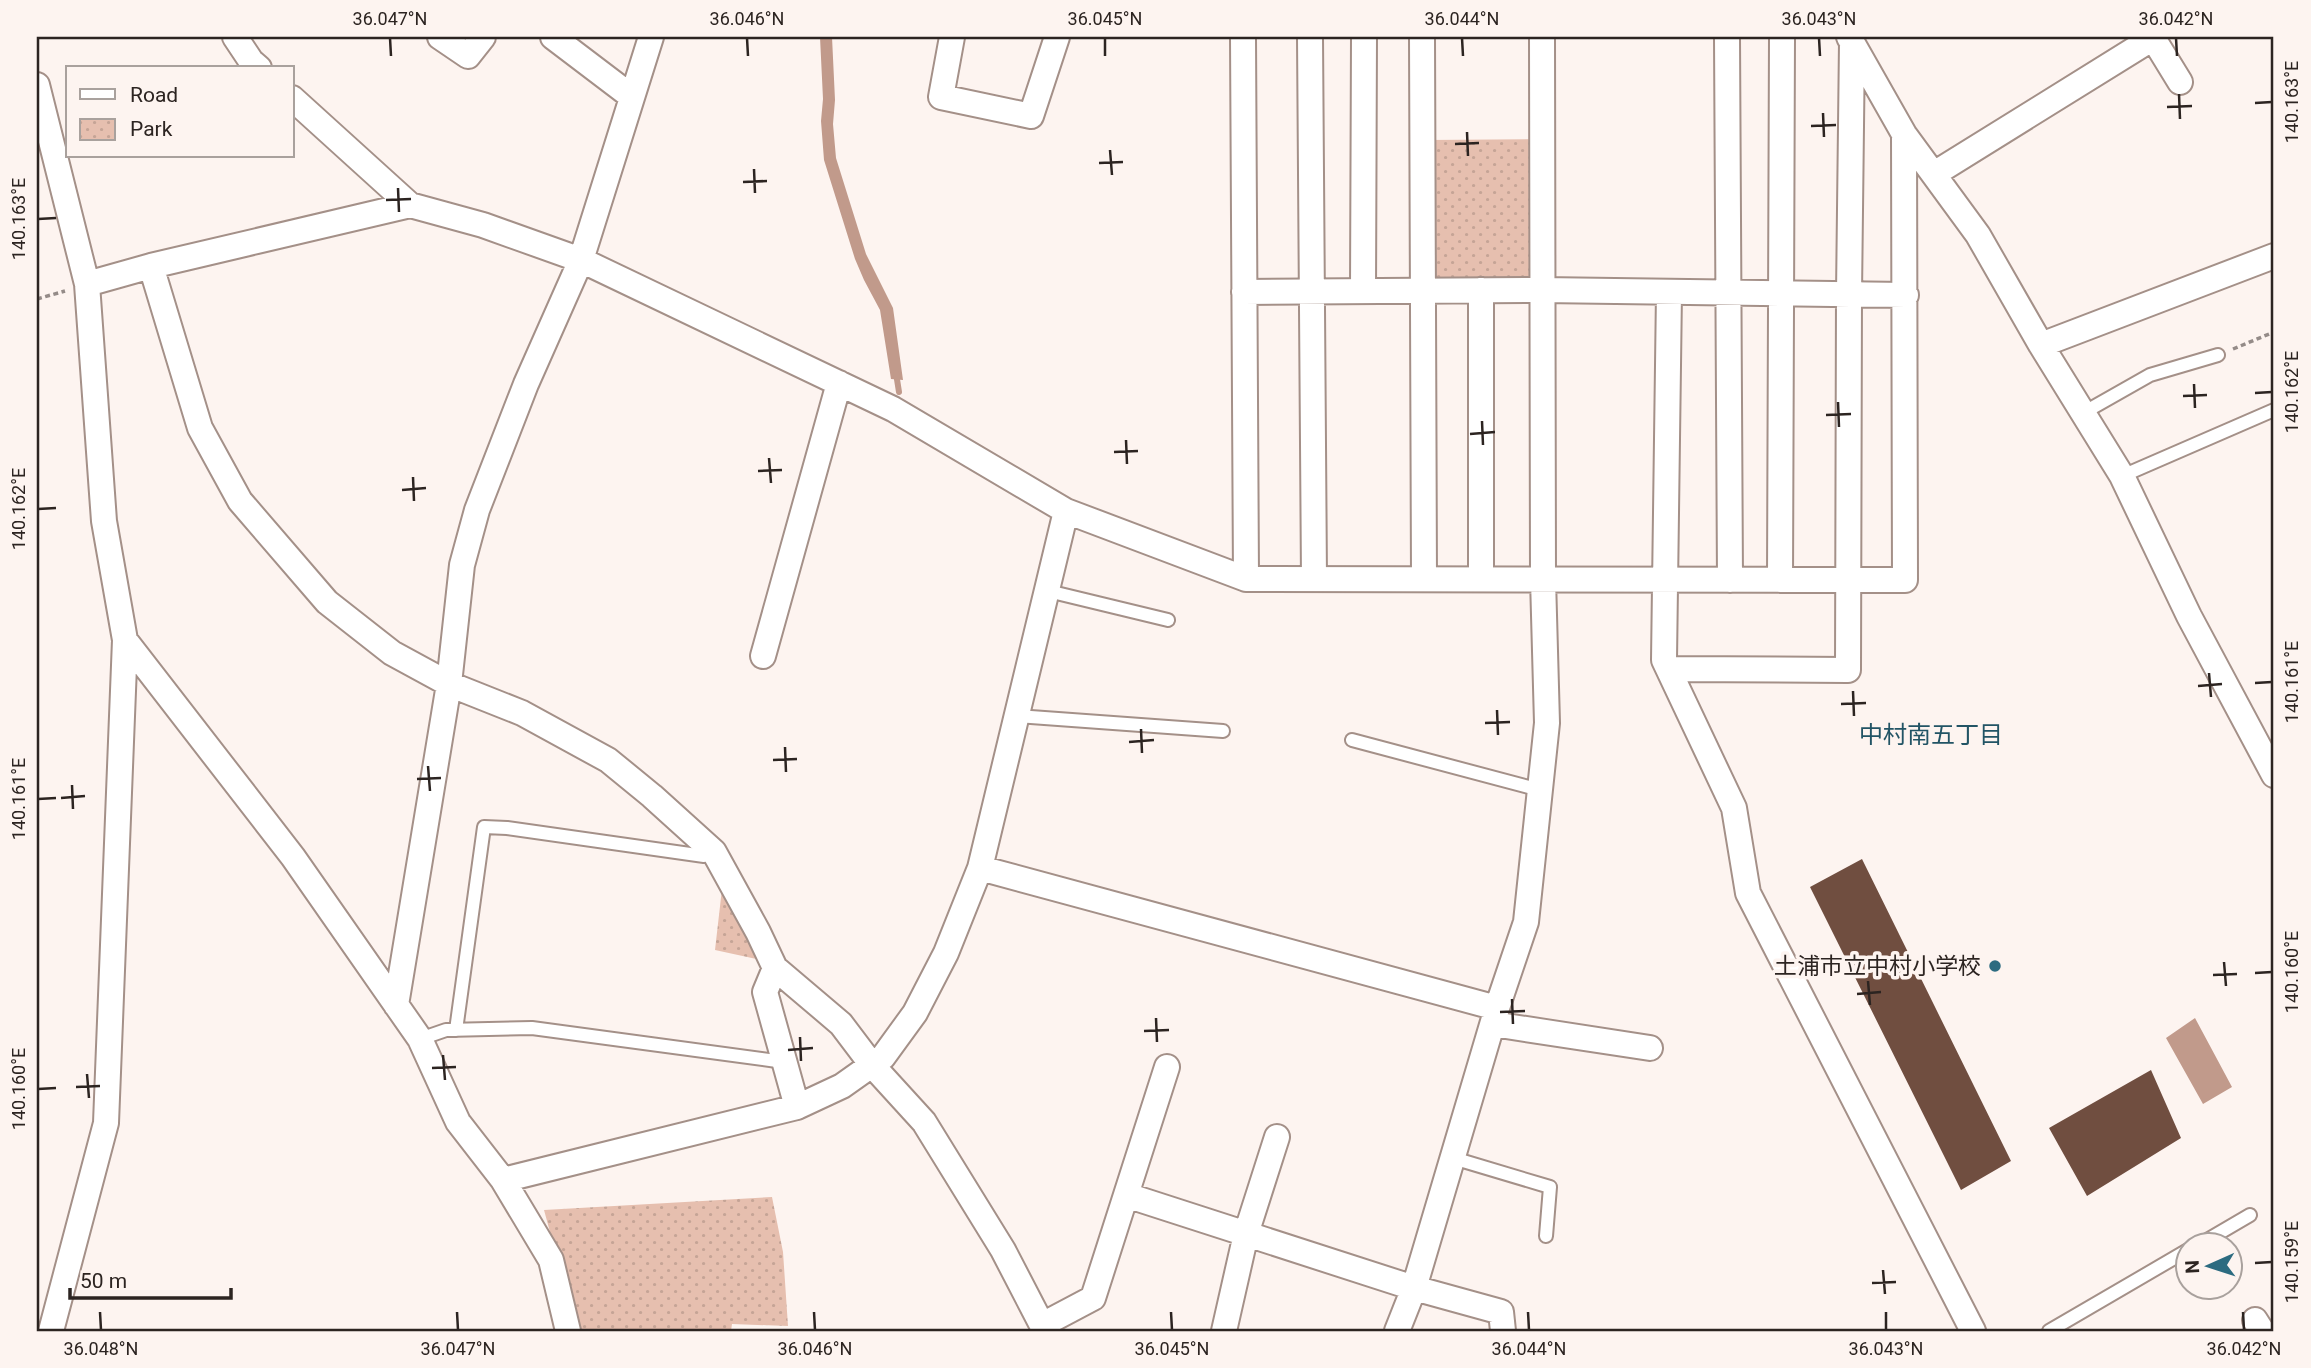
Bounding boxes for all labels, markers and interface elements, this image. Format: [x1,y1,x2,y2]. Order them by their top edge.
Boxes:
text: 36.047°N [353,8,427,29]
text: 36.046°N [710,8,784,29]
text: 36.045°N [1068,8,1142,29]
text: 36.044°N [1425,8,1499,29]
text: 36.043°N [1782,8,1856,29]
text: 36.042°N [2139,8,2213,29]
text: 140.163°E [2281,61,2302,143]
legend [66,66,294,158]
text: Road [130,83,178,107]
text: Park [130,117,173,141]
text: 140.163°E [8,178,29,260]
text: 140.162°E [2281,351,2302,433]
text: 140.162°E [8,468,29,550]
text: 140.161°E [2281,641,2302,723]
district label: 中村南五丁目 [1859,721,2003,749]
text: 140.161°E [8,758,29,840]
text: 140.160°E [2281,931,2302,1013]
place label: 土浦市立中村小学校 [1774,953,1981,980]
marker: 土浦市立中村小学校 [1987,958,2003,974]
text: 140.160°E [8,1048,29,1130]
text: 140.159°E [2281,1221,2302,1303]
north arrow [2174,1232,2244,1302]
scale bar [70,1256,231,1300]
text: N [2181,1260,2204,1274]
text: 50 m [80,1269,127,1293]
text: 36.048°N [64,1338,138,1359]
text: 36.047°N [421,1338,495,1359]
text: 36.046°N [778,1338,852,1359]
text: 36.045°N [1135,1338,1209,1359]
text: 36.044°N [1492,1338,1566,1359]
text: 36.043°N [1849,1338,1923,1359]
text: 36.042°N [2207,1338,2281,1359]

